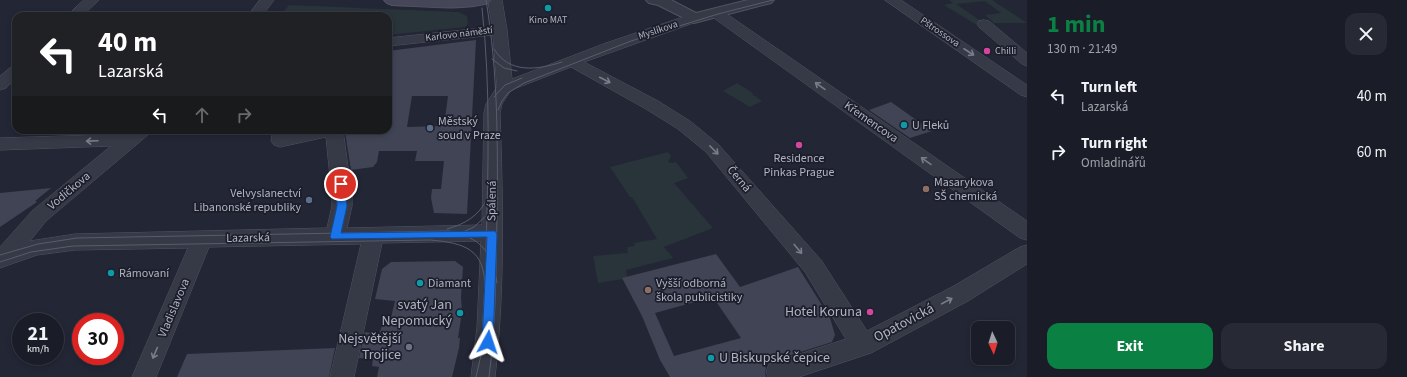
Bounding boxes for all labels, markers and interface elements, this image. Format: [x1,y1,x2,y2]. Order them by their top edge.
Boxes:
marker: Kino MAT [543,3,553,13]
text: 1 min [1047,7,1105,42]
place label: Kino MAT [529,13,568,27]
button: close [1345,13,1387,55]
street label: Pštrossova [917,14,963,50]
street label: Myslíkova [636,17,680,43]
text: 40 m [98,22,157,62]
street label: Karlovo náměstí [424,23,494,45]
icon: left [32,28,84,80]
text: 130 m · 21:49 [1047,40,1117,58]
place label: Chilli [995,44,1016,58]
marker: Chilli [982,46,992,56]
one-way arrow [964,48,975,56]
text: Lazarská [98,59,164,84]
one-way arrow [599,77,611,84]
text: Turn left [1081,77,1137,98]
one-way arrow [815,82,826,90]
icon: left [1047,85,1069,107]
text: 40 m [1357,86,1387,107]
street label: Křemencova [841,97,901,147]
text: Lazarská [1081,98,1128,116]
icon: left [149,104,171,126]
icon: ahead [191,104,213,126]
icon: right [233,104,255,126]
place label: Městský soud v Praze [438,113,501,144]
place label: U Fleků [912,117,949,134]
marker: U Fleků [899,120,909,130]
marker: Městský soud v Praze [425,123,435,133]
text: Turn right [1081,133,1147,154]
one-way arrow [86,137,99,145]
marker: Residence Pinkas Prague [794,140,804,150]
icon: right [1047,141,1069,163]
text: 60 m [1357,142,1387,163]
one-way arrow [709,145,719,155]
place label: Residence Pinkas Prague [764,150,834,181]
text: Omladinářů [1081,154,1146,172]
one-way arrow [921,157,932,165]
street label: Černá [723,162,755,196]
pin [324,167,358,201]
street label: Vodičkova [44,168,94,214]
icon: arrive [330,173,352,195]
place label: Masarykova SŠ chemická [934,174,997,205]
street label: Spálená [483,181,501,221]
marker: Masarykova SŠ chemická [921,184,931,194]
place label: Velvyslanectví Libanonské republiky [194,185,302,216]
marker: Velvyslanectví Libanonské republiky [304,195,314,205]
street label: Lazarská [226,229,270,247]
one-way arrow [794,244,803,254]
place label: Rámovaní [119,265,170,282]
marker: Rámovaní [106,268,116,278]
place label: Diamant [428,275,471,292]
place label: Vyšší odborná škola publicistiky [656,275,743,306]
street label: Vladislavova [154,276,194,340]
marker: Diamant [415,278,425,288]
marker: Vyšší odborná škola publicistiky [643,285,653,295]
place label: svatý Jan Nepomucký [382,295,452,331]
one-way arrow [941,297,953,304]
street label: Opatovická [870,299,938,347]
place label: Hotel Koruna [785,302,862,322]
marker: Hotel Koruna [865,307,875,317]
marker: svatý Jan Nepomucký [455,308,465,318]
speed limit sign: 30 [72,313,124,365]
text: 21 [27,320,49,348]
position arrow [467,321,509,363]
north arrow [971,321,1015,365]
map controls [971,321,1015,365]
button: Exit [1047,323,1213,369]
button: Share [1221,323,1387,369]
place label: Nejsvětější Trojice [338,329,402,365]
text: km/h [27,342,49,356]
marker: Nejsvětější Trojice [404,342,414,352]
one-way arrow [150,346,158,358]
place label: U Biskupské čepice [719,348,830,368]
marker: U Biskupské čepice [706,353,716,363]

